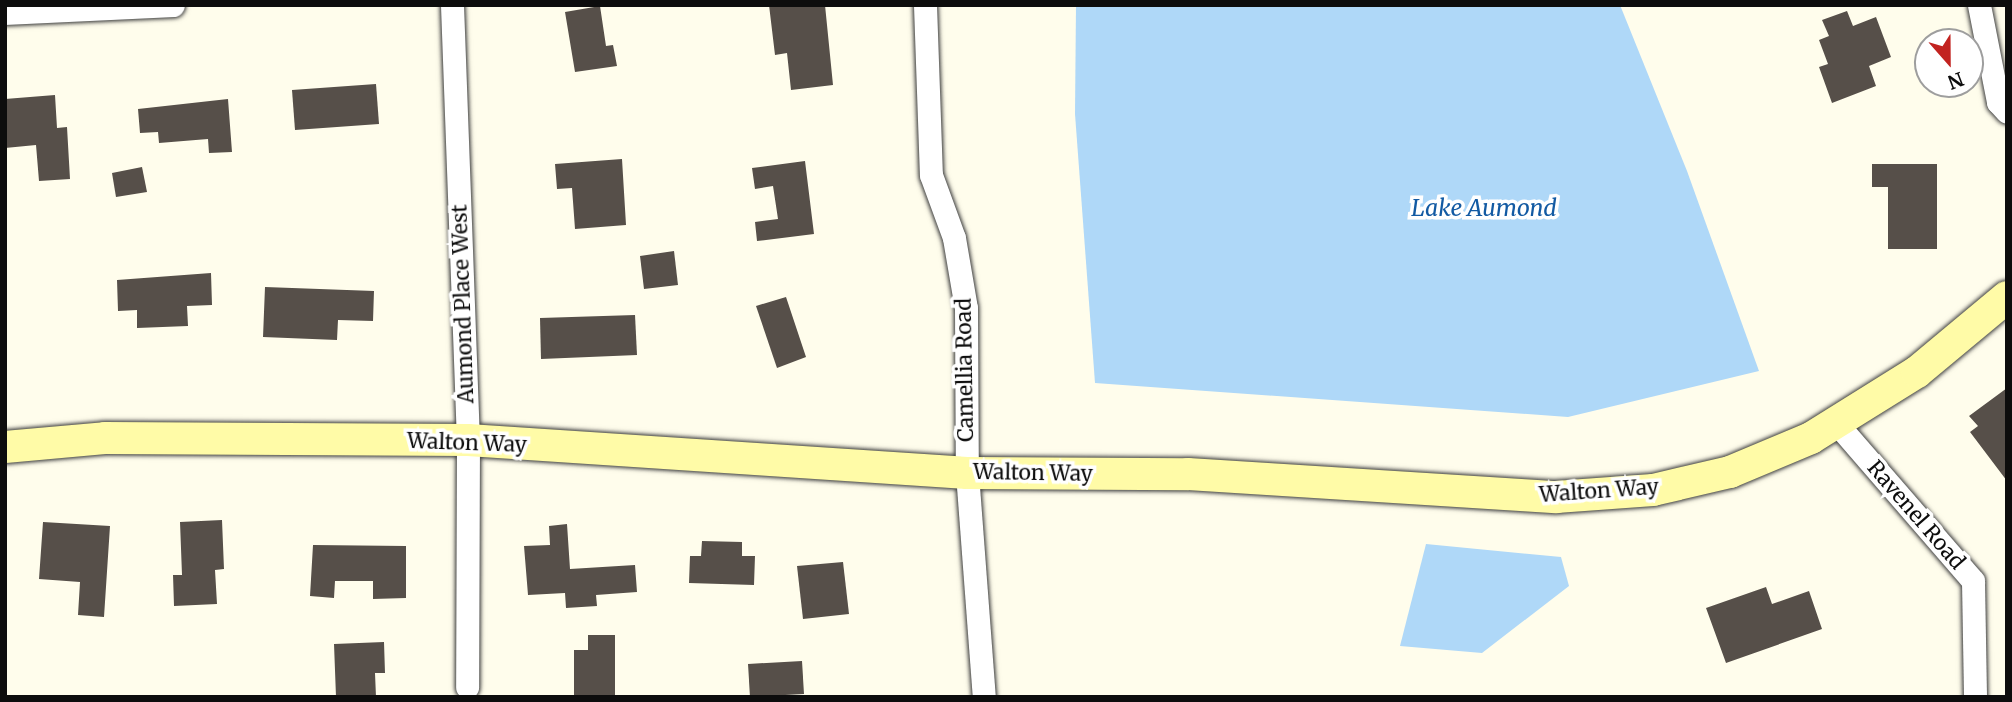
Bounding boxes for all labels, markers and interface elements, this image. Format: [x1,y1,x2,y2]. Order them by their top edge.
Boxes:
north arrow [1914,28,1984,98]
text: N [1945,67,1967,95]
water label: Lake Aumond [1411,194,1557,222]
street label: Aumond Place West [447,204,479,404]
street label: Camellia Road [951,298,979,442]
street label: Walton Way [407,428,527,458]
street label: Ravenel Road [1862,456,1970,574]
street label: Walton Way [973,459,1093,487]
street label: Walton Way [1538,474,1660,508]

